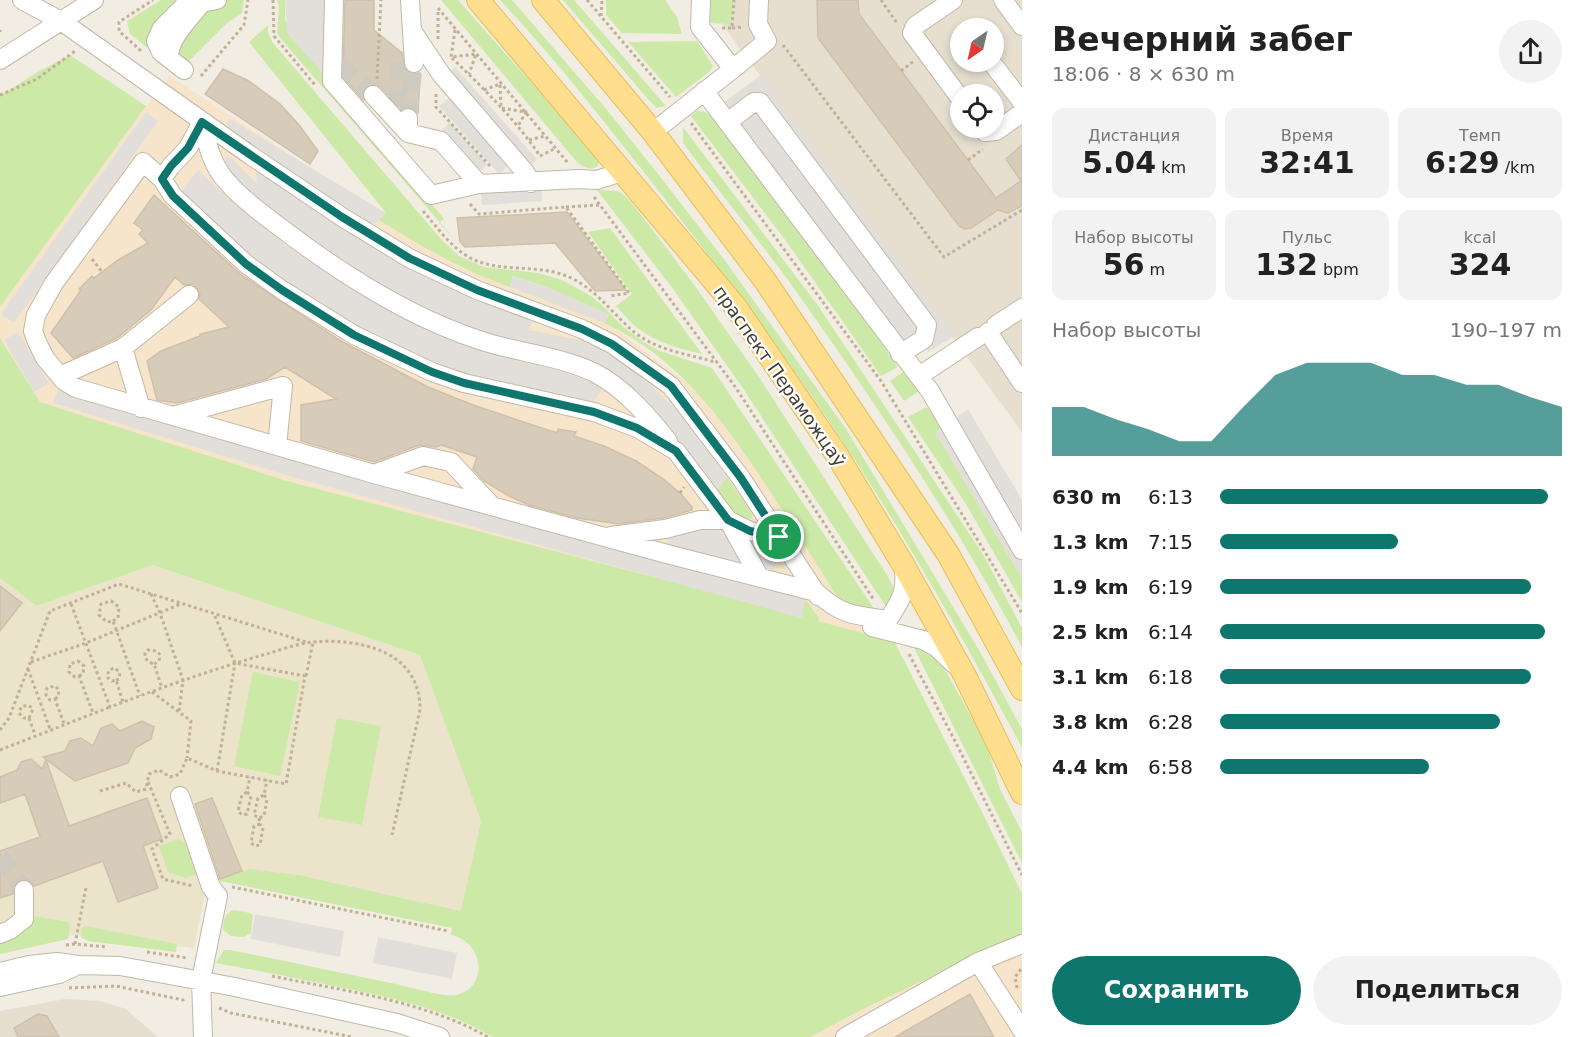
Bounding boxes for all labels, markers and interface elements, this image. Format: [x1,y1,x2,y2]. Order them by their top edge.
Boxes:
north arrow [950,18,1004,72]
map controls [950,18,1004,138]
text: Вечерний забег [1052,20,1353,59]
button: share [1499,20,1562,83]
text: 18:06 · 8 × 630 m [1052,62,1235,86]
button: locate [950,84,1004,138]
text: Дистанция [1088,126,1180,145]
text: Время [1281,126,1333,145]
text: Темп [1459,126,1501,145]
text: 5.04 [1082,145,1156,180]
text: 32:41 [1259,145,1355,180]
text: 6:29 [1425,145,1500,180]
text: km [1156,158,1186,177]
text: /km [1500,158,1535,177]
text: Набор высоты [1074,228,1194,247]
text: Пульс [1282,228,1332,247]
text: kcal [1464,228,1496,247]
text: 56 [1103,247,1145,282]
text: 132 [1255,247,1318,282]
text: 324 [1449,247,1511,282]
text: m [1145,260,1165,279]
text: bpm [1318,260,1359,279]
street label: праспект Пераможцаў [709,282,851,471]
text: Набор высоты [1052,318,1201,342]
text: 190–197 m [1450,318,1562,342]
text: 630 m [1052,485,1122,509]
text: 6:13 [1148,485,1193,509]
pin [753,511,804,562]
icon: arrive [762,520,795,553]
text: 1.3 km [1052,530,1129,554]
text: 7:15 [1148,530,1193,554]
text: 1.9 km [1052,575,1129,599]
text: 6:19 [1148,575,1193,599]
text: 2.5 km [1052,620,1129,644]
text: 6:14 [1148,620,1193,644]
text: 3.1 km [1052,665,1129,689]
text: 6:18 [1148,665,1193,689]
text: 3.8 km [1052,710,1129,734]
text: 6:28 [1148,710,1193,734]
text: 4.4 km [1052,755,1129,779]
text: 6:58 [1148,755,1193,779]
button: Сохранить [1052,956,1301,1025]
button: Поделиться [1313,956,1562,1025]

